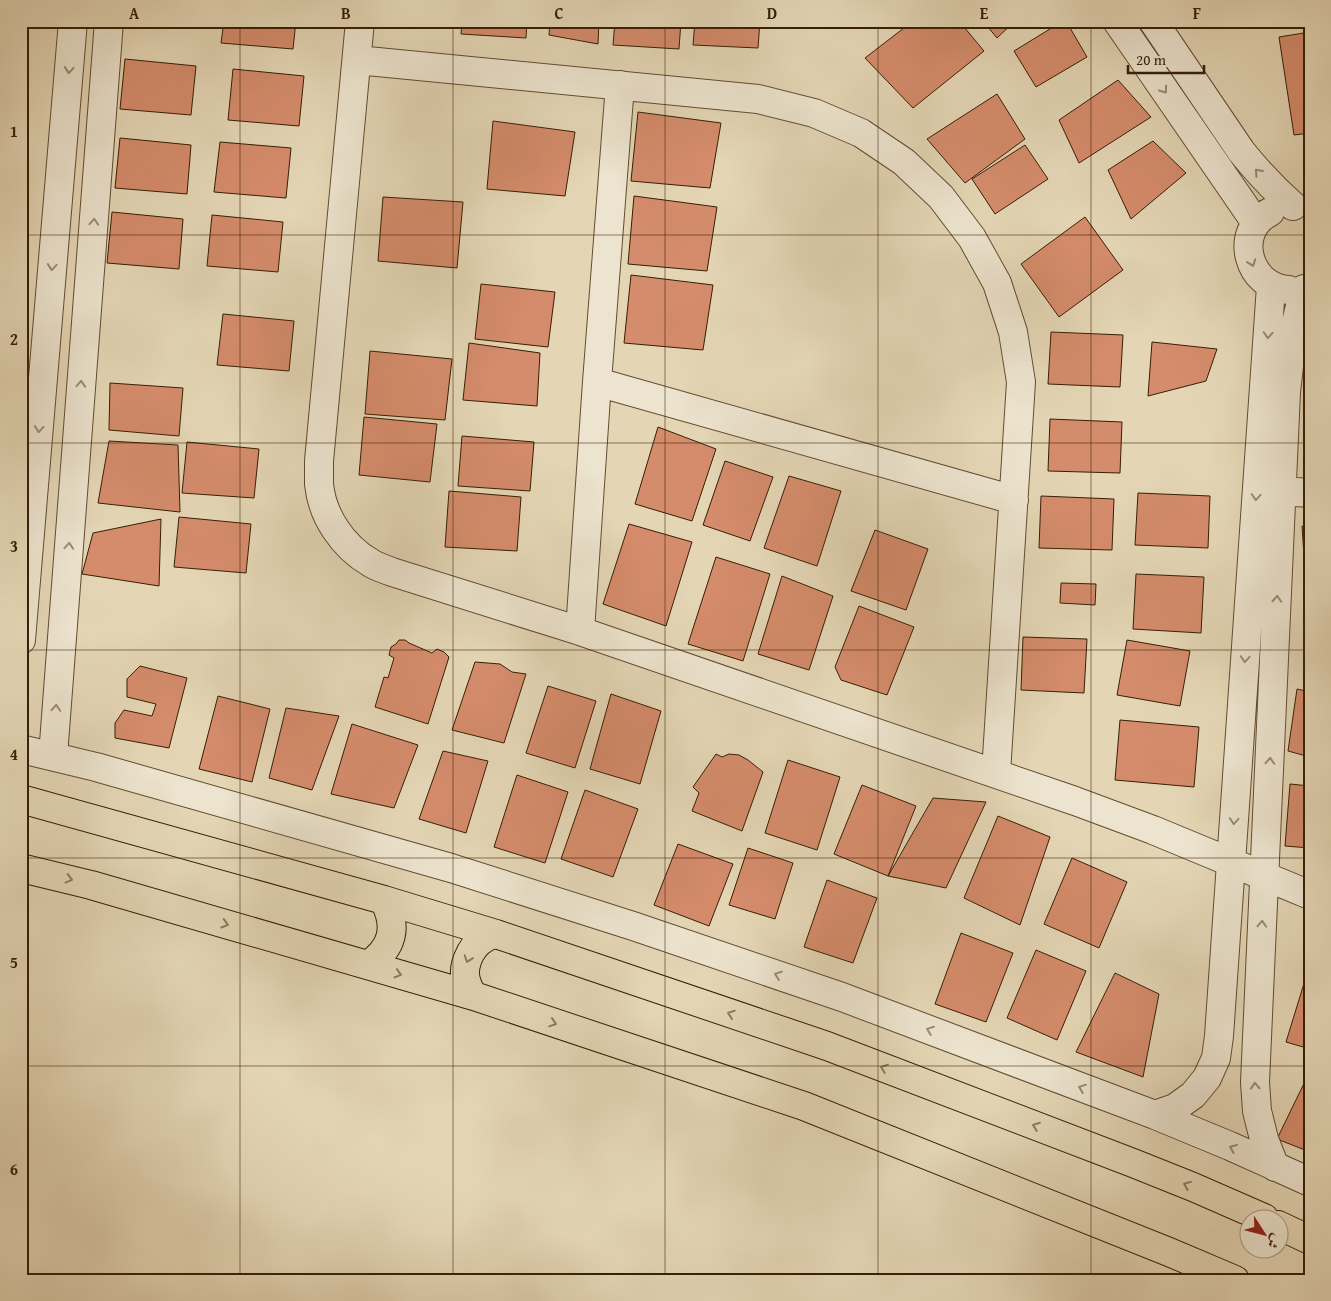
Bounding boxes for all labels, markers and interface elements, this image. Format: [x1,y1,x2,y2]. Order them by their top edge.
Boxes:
text: A [129,1,140,25]
text: B [341,1,351,25]
text: C [554,1,564,25]
text: D [767,1,777,25]
text: E [980,1,989,25]
text: F [1193,1,1201,25]
scale bar [1128,42,1205,74]
text: 20 m [1136,49,1167,70]
one-way arrow [63,66,74,74]
one-way arrow [1158,84,1167,94]
text: 1 [10,119,18,143]
one-way arrow [1255,168,1264,177]
one-way arrow [88,217,99,225]
one-way arrow [1246,258,1256,267]
one-way arrow [47,263,58,271]
text: 2 [10,327,18,351]
one-way arrow [1262,331,1273,339]
one-way arrow [76,379,87,387]
one-way arrow [34,425,45,433]
one-way arrow [1251,493,1262,501]
text: 3 [10,534,18,558]
one-way arrow [63,541,74,549]
one-way arrow [1271,595,1282,603]
one-way arrow [1240,655,1251,663]
one-way arrow [51,703,62,711]
text: 4 [10,742,18,766]
one-way arrow [1264,757,1275,765]
one-way arrow [1228,817,1239,825]
one-way arrow [64,873,73,884]
one-way arrow [220,918,229,928]
one-way arrow [1257,919,1268,927]
text: 5 [10,950,18,974]
one-way arrow [464,955,474,963]
one-way arrow [393,968,401,978]
one-way arrow [774,971,782,981]
one-way arrow [727,1010,736,1020]
one-way arrow [548,1017,557,1027]
one-way arrow [927,1026,935,1036]
one-way arrow [880,1064,889,1074]
one-way arrow [1250,1082,1261,1090]
one-way arrow [1079,1084,1087,1094]
one-way arrow [1032,1122,1041,1132]
one-way arrow [1229,1143,1238,1154]
text: 6 [10,1157,18,1181]
one-way arrow [1183,1181,1192,1191]
north arrow [1238,1208,1288,1258]
text: ش [1262,1230,1287,1253]

